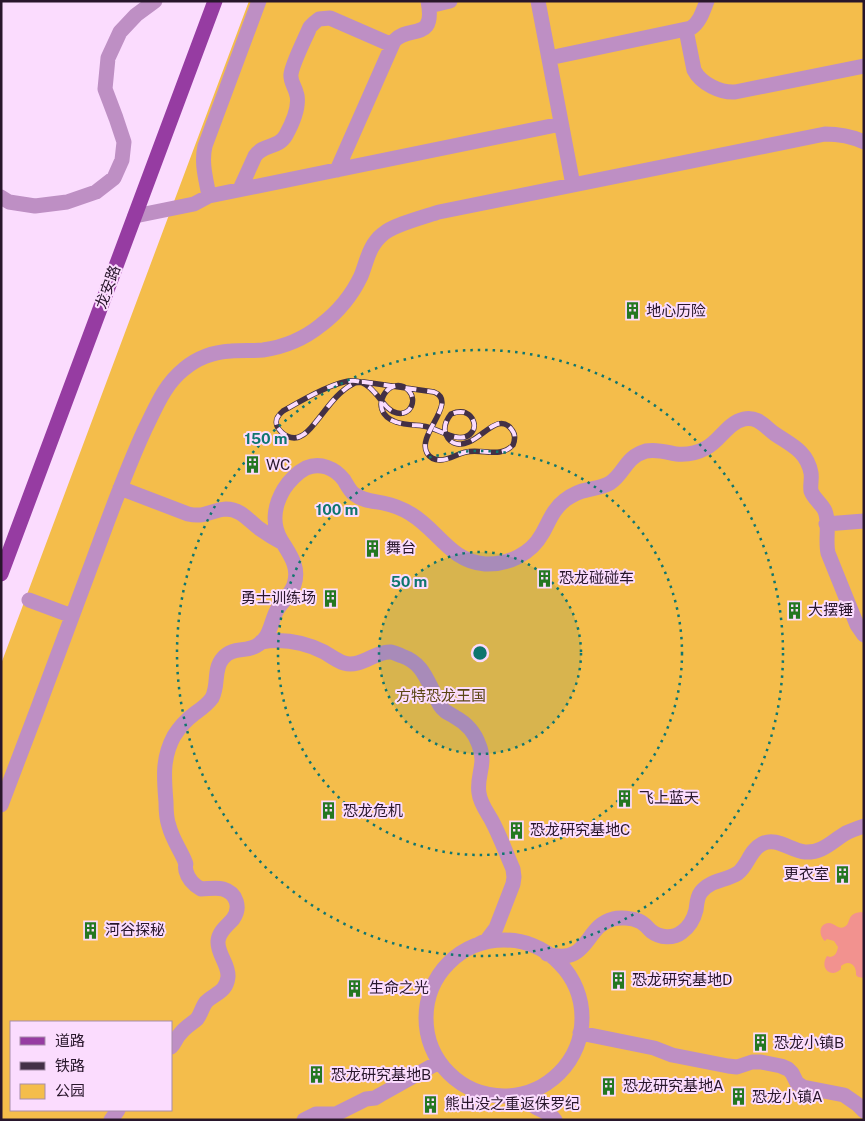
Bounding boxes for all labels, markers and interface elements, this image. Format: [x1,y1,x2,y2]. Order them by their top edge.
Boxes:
street label: 龙安路 [92,263,123,311]
building icon: 地心历险 [622,301,642,321]
place label: 地心历险 [646,302,706,319]
text: 150 m [244,430,288,447]
building icon: WC [242,455,262,475]
place label: WC [266,456,290,473]
text: 100 m [316,501,358,518]
building icon: 舞台 [362,538,382,558]
place label: 舞台 [386,539,416,556]
building icon: 恐龙碰碰车 [535,568,555,588]
place label: 恐龙碰碰车 [559,569,634,586]
text: 50 m [391,573,427,590]
building icon: 勇士训练场 [320,588,340,608]
place label: 勇士训练场 [241,589,316,606]
building icon: 大摆锤 [784,600,804,620]
place label: 大摆锤 [808,601,853,618]
centre of rings [471,644,489,662]
park label: 方特恐龙王国 [396,687,486,704]
building icon: 飞上蓝天 [615,788,635,808]
place label: 飞上蓝天 [639,789,699,806]
building icon: 恐龙危机 [319,801,339,821]
place label: 恐龙危机 [343,802,403,819]
building icon: 恐龙研究基地C [506,820,526,840]
place label: 恐龙研究基地C [530,821,630,838]
building icon: 更衣室 [833,864,853,884]
place label: 更衣室 [784,865,829,882]
building icon: 河谷探秘 [81,920,101,940]
place label: 河谷探秘 [105,921,165,938]
building icon: 恐龙研究基地D [608,970,628,990]
place label: 恐龙研究基地D [632,971,732,988]
building icon: 生命之光 [345,978,365,998]
place label: 生命之光 [369,979,429,996]
legend [10,1021,172,1111]
text: 道路 [55,1032,85,1049]
building icon: 恐龙小镇B [750,1033,770,1053]
place label: 恐龙小镇B [774,1034,844,1051]
text: 铁路 [55,1057,85,1074]
building icon: 恐龙研究基地B [307,1065,327,1085]
place label: 恐龙研究基地B [331,1066,431,1083]
building icon: 恐龙研究基地A [599,1076,619,1096]
place label: 恐龙研究基地A [623,1077,724,1094]
text: 公园 [55,1082,85,1099]
building icon: 恐龙小镇A [728,1087,748,1107]
place label: 恐龙小镇A [752,1088,823,1105]
building icon: 熊出没之重返侏罗纪 [421,1094,441,1114]
place label: 熊出没之重返侏罗纪 [445,1095,580,1112]

